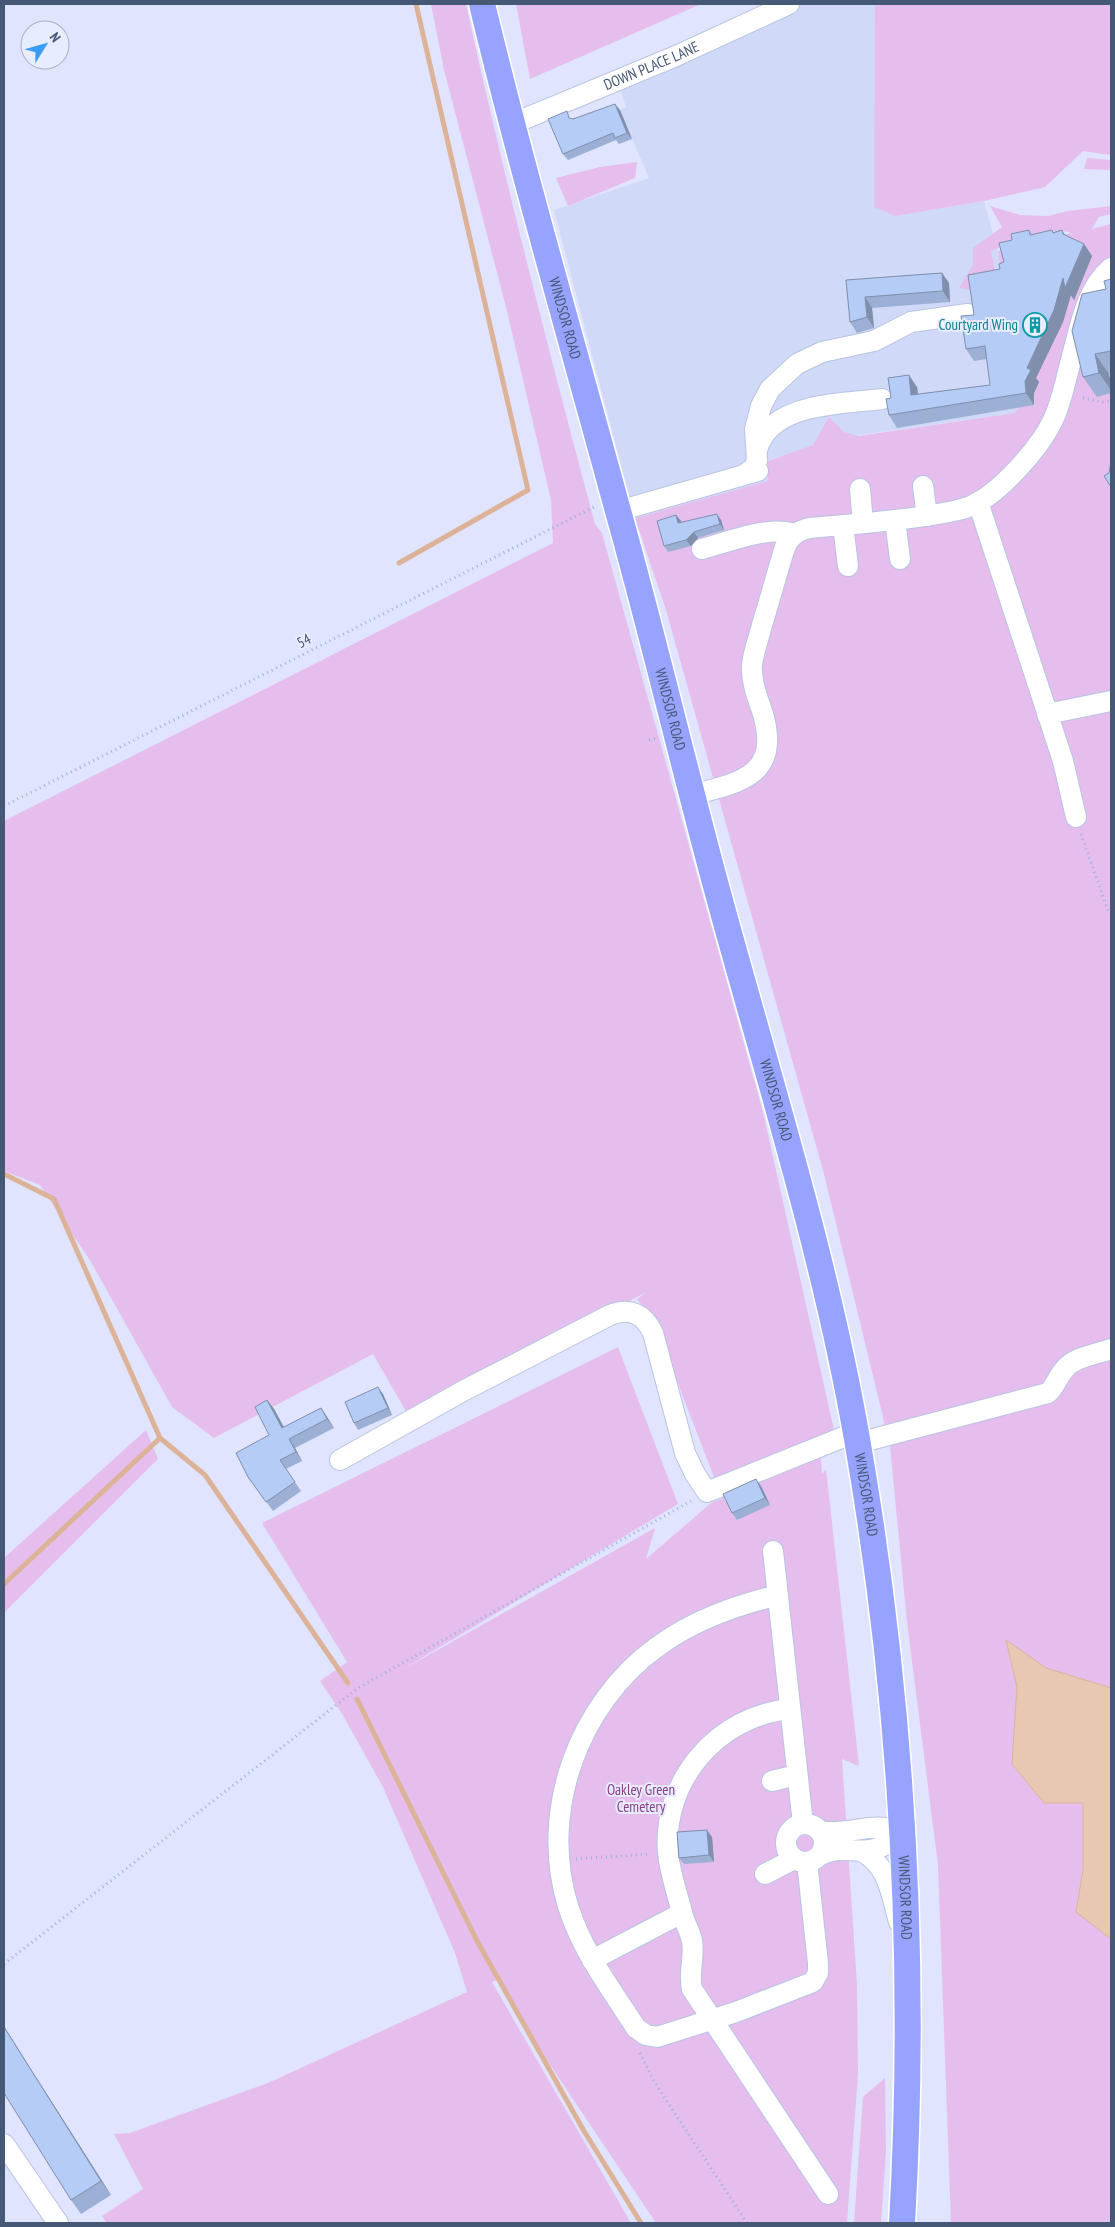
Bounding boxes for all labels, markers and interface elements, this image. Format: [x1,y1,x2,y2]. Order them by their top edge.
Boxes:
north arrow [20,20,70,70]
text: N [46,29,65,46]
street label: DOWN PLACE LANE [601,37,702,94]
street label: WINDSOR ROAD [545,275,586,361]
building icon: Courtyard Wing [1022,312,1048,338]
place label: Courtyard Wing [938,315,1018,334]
street label: 54 [293,629,314,652]
street label: WINDSOR ROAD [651,666,690,752]
street label: WINDSOR ROAD [756,1057,797,1143]
street label: WINDSOR ROAD [851,1451,882,1538]
park label: Oakley Green Cemetery [607,1780,675,1816]
street label: WINDSOR ROAD [894,1855,917,1940]

